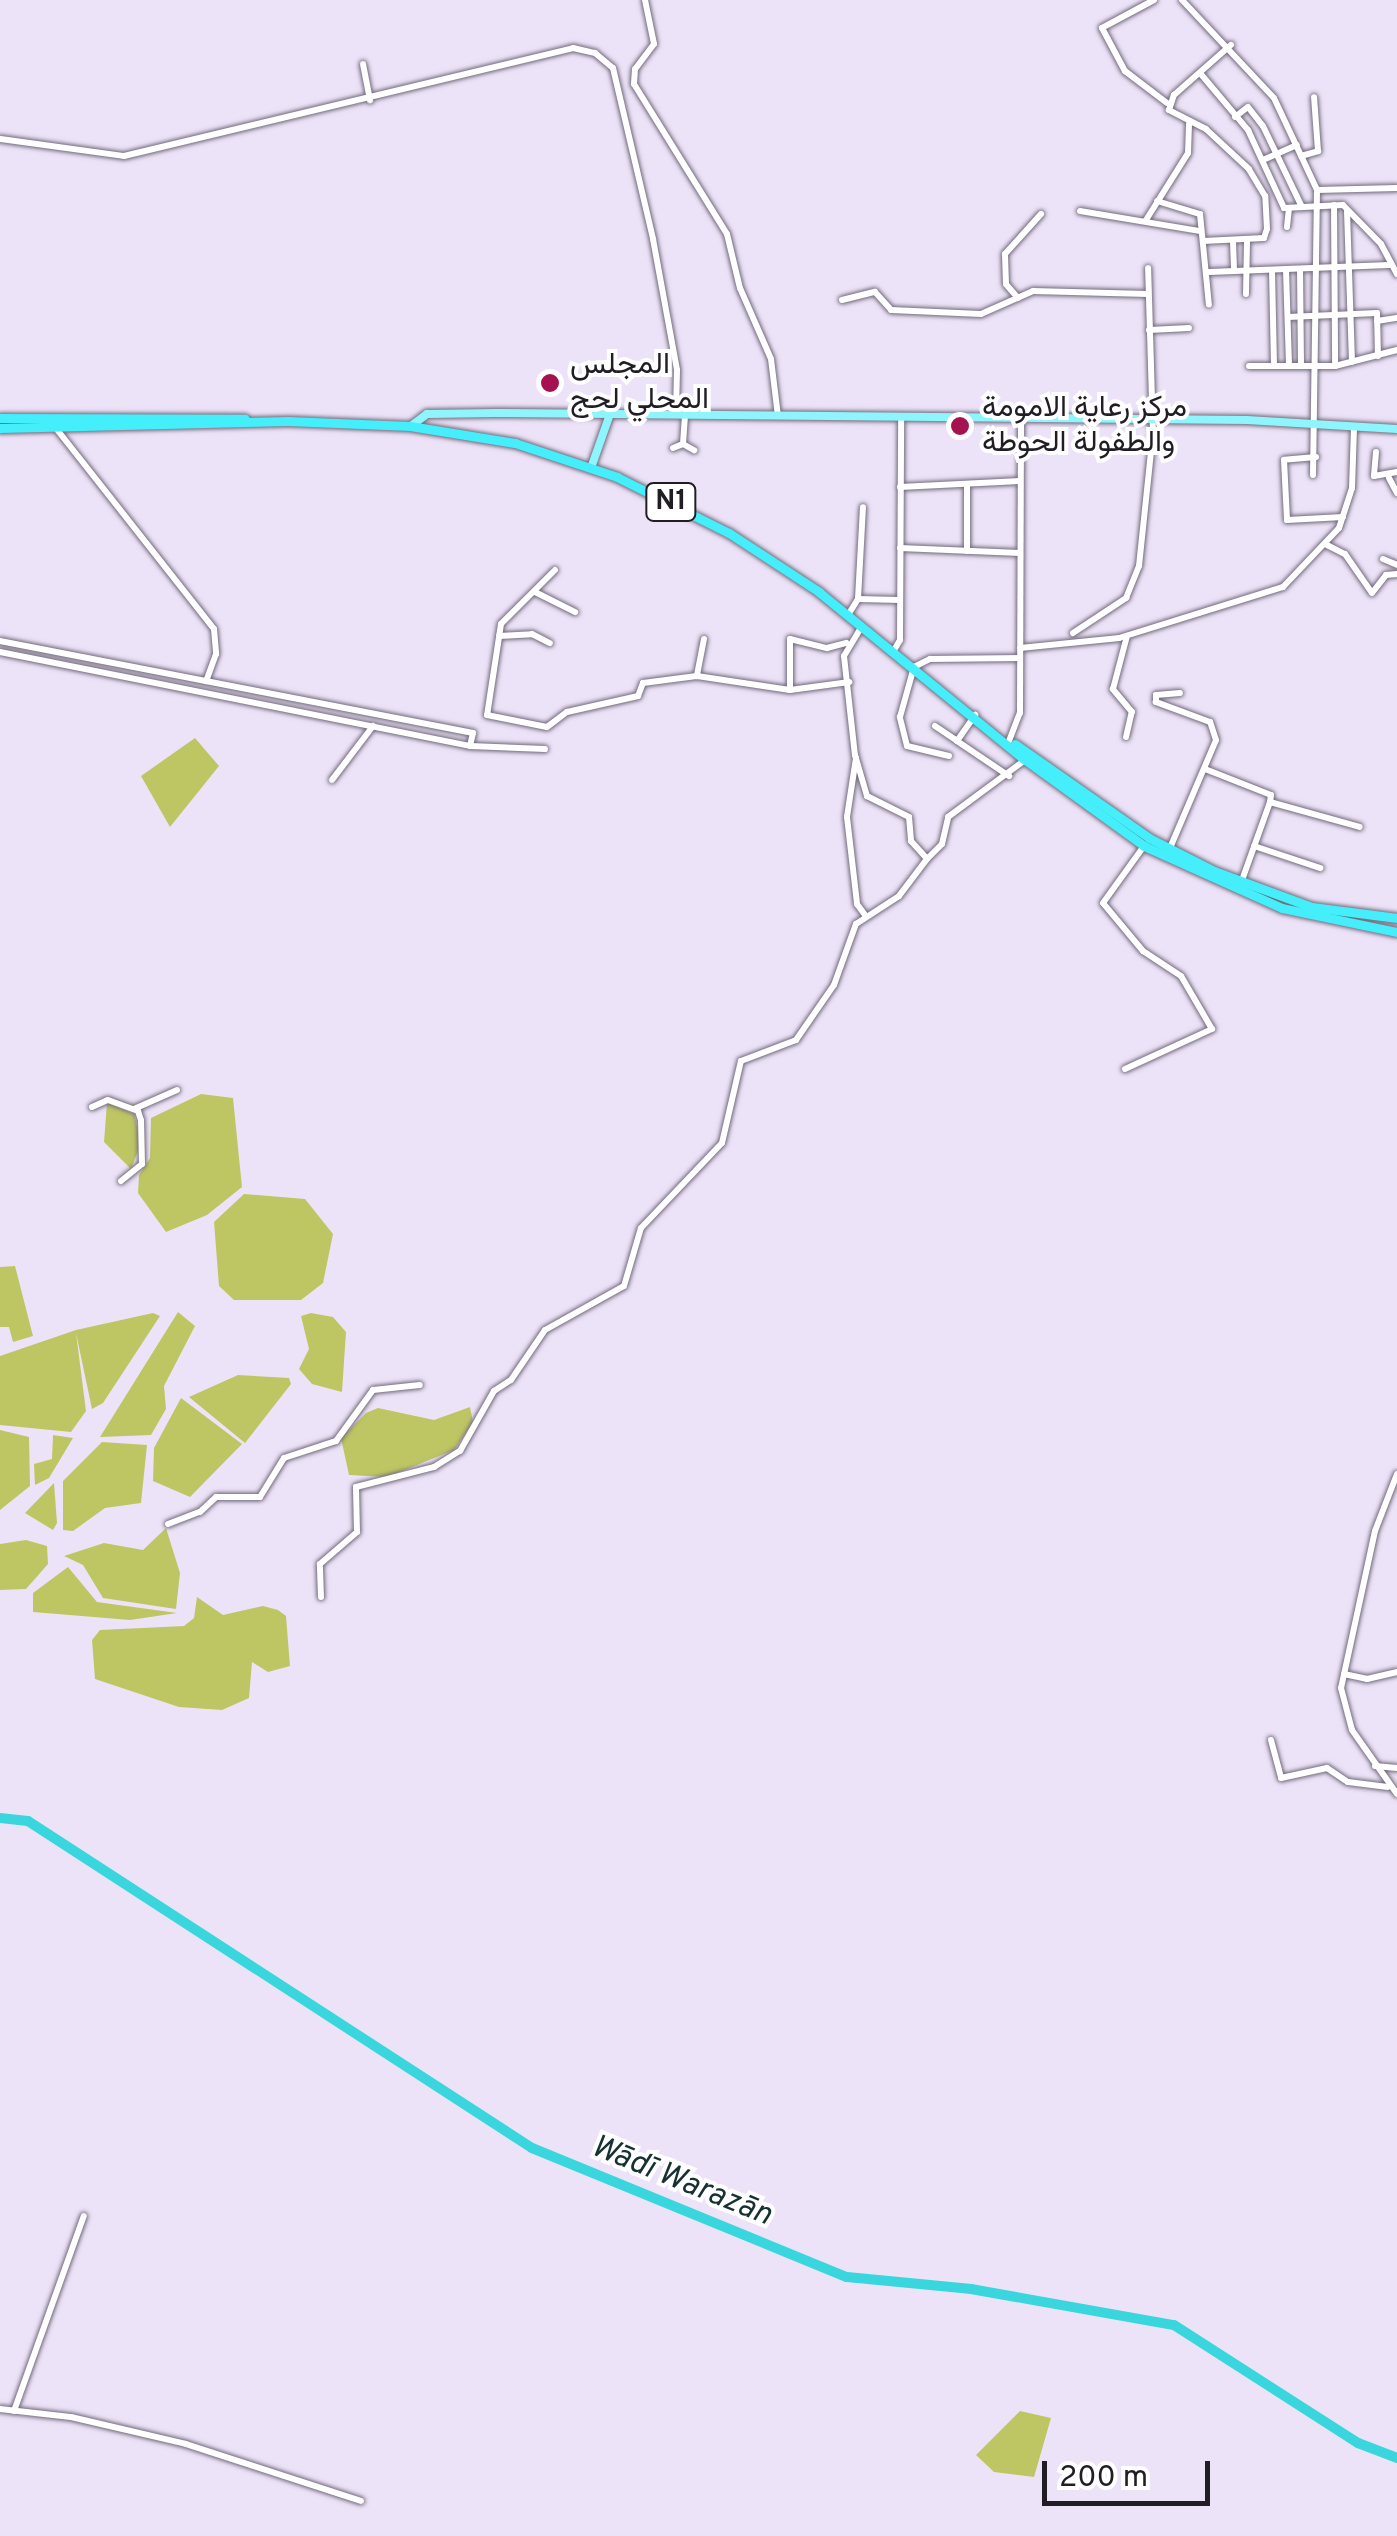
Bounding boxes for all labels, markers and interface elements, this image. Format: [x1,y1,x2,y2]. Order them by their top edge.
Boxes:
place label: المجلس المحلي لحج [570,348,709,418]
marker: المجلس المحلي لحج [539,372,561,394]
place label: مركز رعاية الامومة والطفولة الحوطة [982,391,1187,462]
marker: مركز رعاية الامومة والطفولة الحوطة [947,413,973,439]
road number: N1 [644,479,698,525]
water label: Wādī Warazān [585,2128,777,2236]
scale bar [1047,2441,1214,2503]
text: 200 m [1059,2460,1148,2497]

